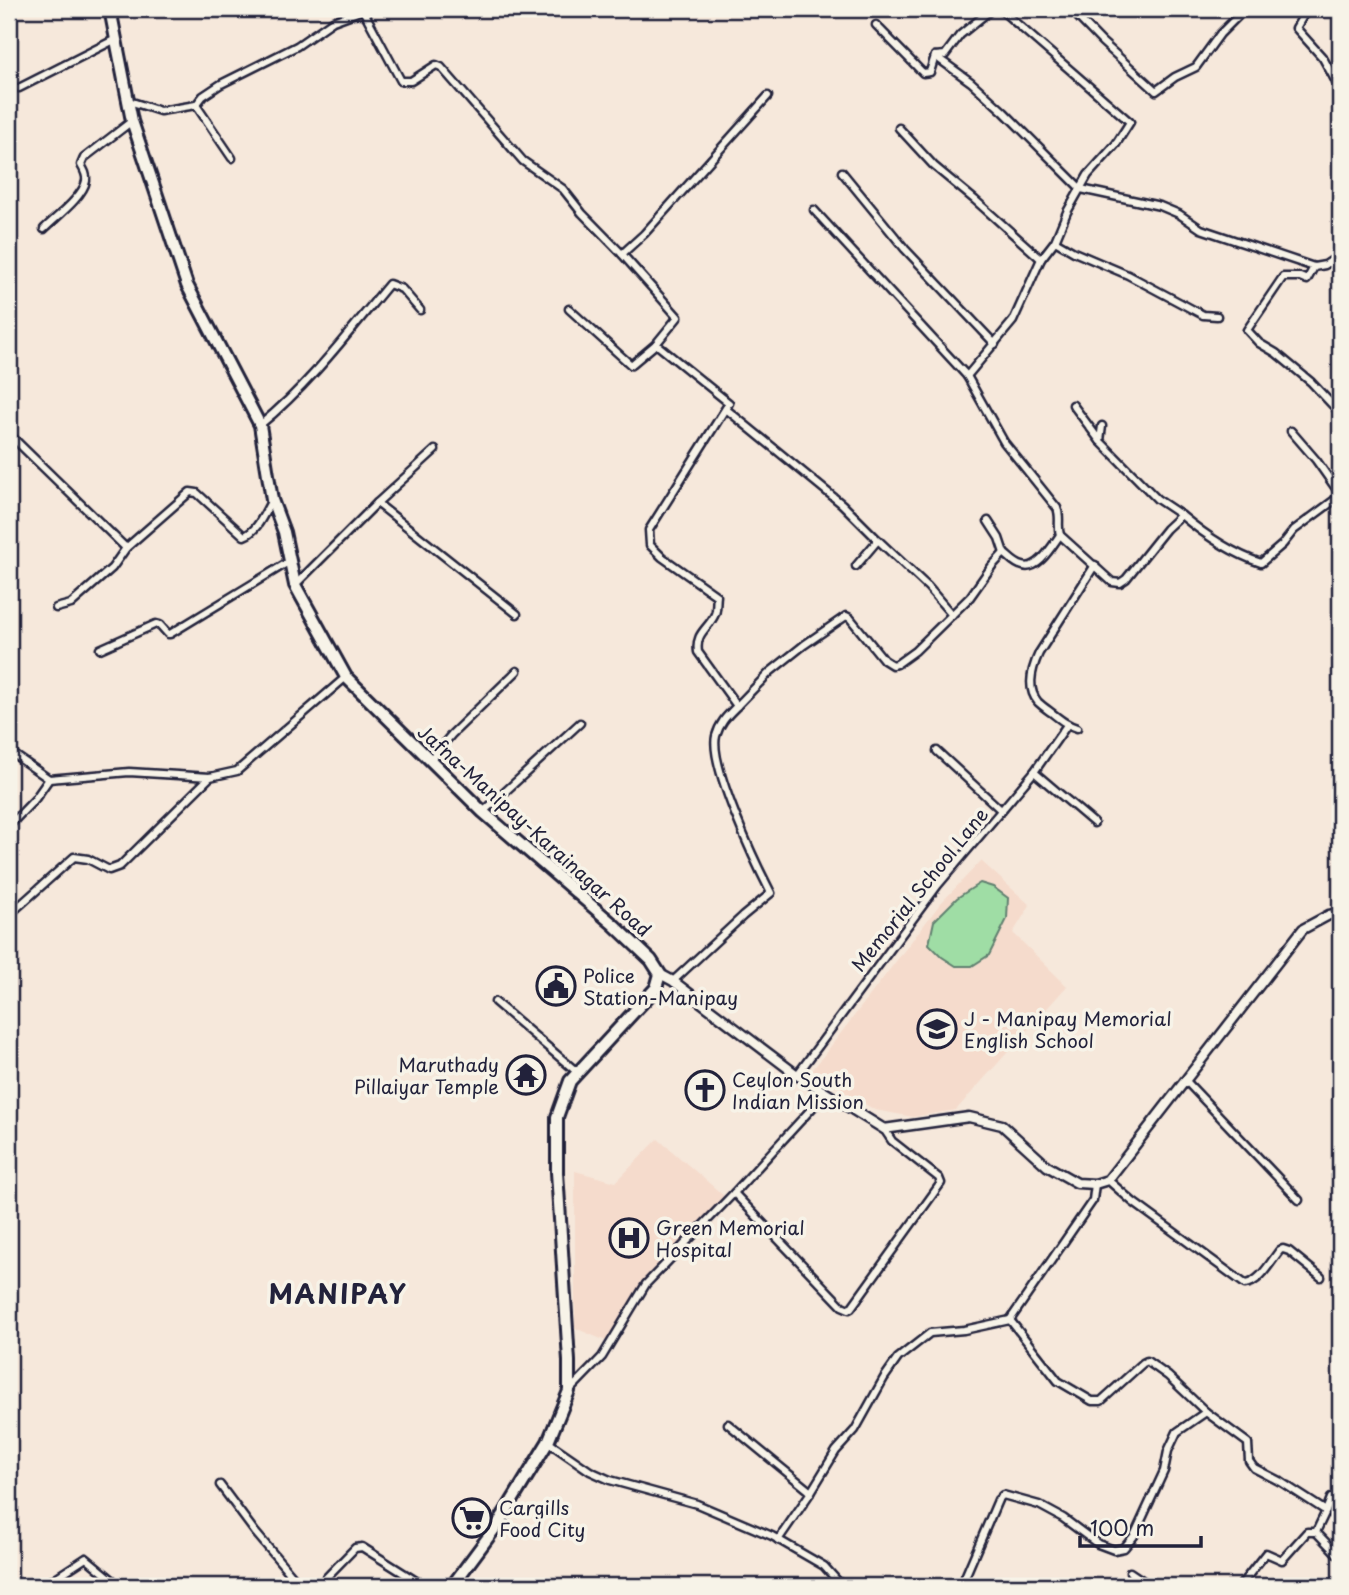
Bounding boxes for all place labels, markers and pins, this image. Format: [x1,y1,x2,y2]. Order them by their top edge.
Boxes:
place label: Police Station-Manipay [583,961,738,1011]
public building icon: Police Station-Manipay [535,965,577,1007]
place label: J - Manipay Memorial English School [964,1004,1172,1054]
school or university icon: J - Manipay Memorial English School [916,1008,958,1050]
place label: Maruthady Pillaiyar Temple [354,1050,499,1100]
temple icon: Maruthady Pillaiyar Temple [505,1054,547,1096]
place label: Ceylon South Indian Mission [732,1065,864,1115]
church icon: Ceylon South Indian Mission [684,1069,726,1111]
place label: Green Memorial Hospital [656,1213,805,1263]
hospital icon: Green Memorial Hospital [608,1217,650,1259]
place label: Cargills Food City [499,1493,585,1543]
supermarket icon: Cargills Food City [451,1497,493,1539]

